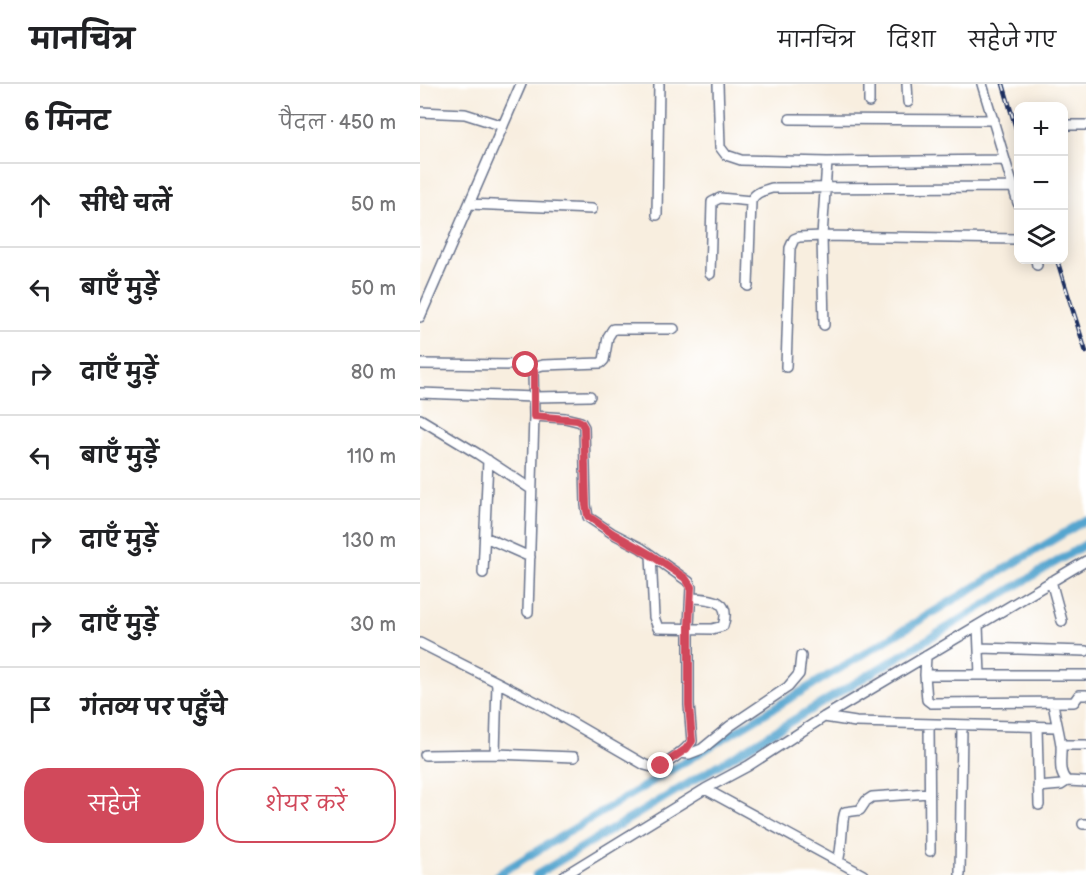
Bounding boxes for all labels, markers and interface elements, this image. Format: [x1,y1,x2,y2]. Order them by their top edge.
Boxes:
text: मानचित्र [30,24,134,57]
text: मानचित्र [778,28,855,53]
text: दिशा [888,28,935,53]
text: सहेजे गए [968,28,1056,53]
map controls [1014,102,1068,264]
button: + [1014,102,1068,156]
text: 6 मिनट [24,107,110,138]
text: पैदल · 450 m [279,111,396,135]
button: − [1014,156,1068,210]
icon: ahead [24,189,57,222]
text: सीधे चलें [81,191,171,218]
text: 50 m [351,193,396,217]
button: layers [1014,210,1068,264]
icon: left [24,273,57,306]
text: बाएँ मुड़ें [81,275,159,302]
text: 50 m [351,277,396,301]
route start [512,351,538,377]
icon: right [24,357,57,390]
text: दाएँ मुड़ें [81,359,158,386]
text: 80 m [351,361,396,385]
icon: left [24,441,57,474]
text: बाएँ मुड़ें [81,443,159,470]
text: 110 m [347,445,396,469]
icon: right [24,525,57,558]
text: दाएँ मुड़ें [81,527,158,554]
text: 130 m [342,529,396,553]
icon: right [24,609,57,642]
text: दाएँ मुड़ें [81,611,158,638]
text: 30 m [350,613,396,637]
icon: arrive [24,693,57,726]
text: गंतव्य पर पहुँचे [81,695,227,722]
route end [647,752,673,778]
button: सहेजें [24,768,204,843]
button: शेयर करें [216,768,396,843]

